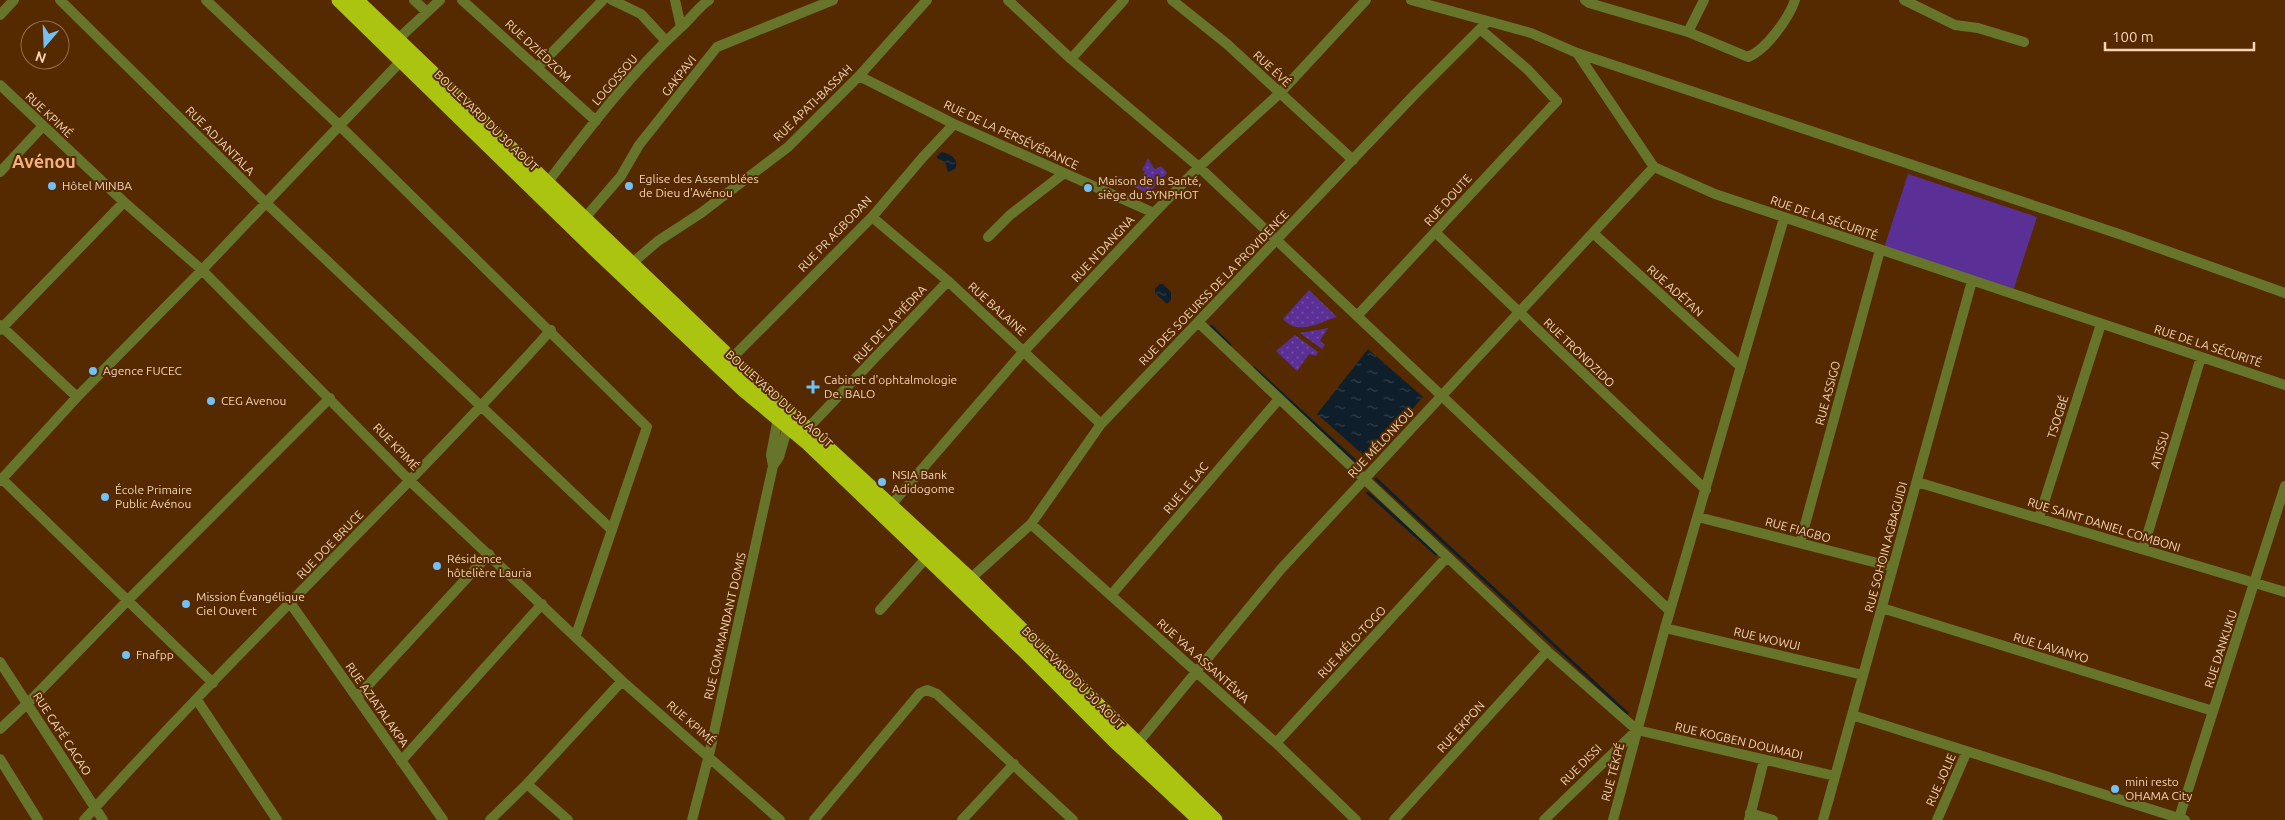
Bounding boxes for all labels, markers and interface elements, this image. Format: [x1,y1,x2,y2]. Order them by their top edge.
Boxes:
street label: RUE DZIÉDZOM [503,17,574,84]
north arrow [20,20,70,70]
scale bar [2105,20,2254,52]
text: 100 m [2112,28,2154,45]
text: N [33,48,48,67]
street label: RUE ÉVÉ [1251,48,1294,89]
street label: LOGOSSOU [589,52,640,107]
street label: GAKPAVI [659,53,698,98]
street label: RUE APATI-BASSAH [771,62,855,144]
street label: BOULEVARD DU 30 AOÛT [432,68,541,174]
street label: RUE KPIMÉ [23,89,76,140]
street label: RUE DE LA PERSÉVÉRANCE [942,98,1081,172]
street label: RUE ADJANTALA [183,104,257,178]
district label: Avénou [12,151,76,171]
street label: RUE DOUTE [1421,171,1474,228]
place label: Eglise des Assemblées de Dieu d'Avénou [639,172,759,199]
place label: Maison de la Santé, siège du SYNPHOT [1098,174,1201,201]
place label: Hôtel MINBA [62,179,132,192]
marker: Hôtel MINBA [46,180,58,192]
marker: Eglise des Assemblées de Dieu d'Avénou [623,180,635,192]
marker: Maison de la Santé, siège du SYNPHOT [1082,182,1094,194]
street label: RUE PR AGBODAN [795,193,874,274]
street label: RUE DE LA SÉCURITÉ [1769,193,1880,242]
street label: RUE DES SOEURSS DE LA PROVIDENCE [1136,207,1291,368]
street label: RUE N'DANGNA [1069,213,1137,284]
street label: RUE ADÉTAN [1645,262,1706,319]
street label: RUE BALAINE [966,279,1029,338]
street label: RUE DE LA PIÉDRA [850,282,929,365]
street label: RUE TRONDZIDO [1541,316,1617,390]
street label: RUE DE LA SÉCURITÉ [2153,322,2264,369]
street label: BOULEVARD DU 30 AOÛT [723,347,836,450]
street label: RUE ASSIGO [1813,359,1842,426]
place label: Agence FUCEC [103,364,182,377]
marker: Agence FUCEC [87,365,99,377]
place label: Cabinet d'ophtalmologie De. BALO [824,373,957,400]
marker: Cabinet d'ophtalmologie De. BALO [806,380,820,394]
street label: TSOGBÉ [2044,393,2071,440]
place label: CEG Avenou [221,394,286,407]
marker: CEG Avenou [205,395,217,407]
street label: RUE MÉLONKOU [1345,405,1416,480]
street label: RUE KPIMÉ [371,421,422,473]
street label: ATISSU [2148,430,2171,470]
street label: RUE LE LAC [1161,459,1211,516]
place label: NSIA Bank Adidogome [892,468,955,495]
marker: NSIA Bank Adidogome [876,476,888,488]
street label: RUE SOHOIN AGBAGUIDI [1862,480,1909,614]
place label: École Primaire Public Avénou [115,483,192,510]
marker: École Primaire Public Avénou [99,491,111,503]
street label: RUE SAINT DANIEL COMBONI [2026,495,2182,554]
street label: RUE DOE BRUCE [294,508,366,581]
street label: RUE FIAGBO [1764,515,1832,544]
street label: RUE COMMANDANT DOMIS [701,551,748,701]
place label: Résidence hôtelière Lauria [447,552,532,579]
marker: Résidence hôtelière Lauria [431,560,443,572]
place label: Mission Évangélique Ciel Ouvert [196,590,305,617]
marker: Mission Évangélique Ciel Ouvert [180,598,192,610]
street label: RUE MÉLO-TOGO [1315,603,1388,680]
street label: RUE DANKUKU [2202,608,2239,689]
street label: RUE YAA ASSANTÉWA [1155,616,1252,705]
street label: BOULEVARD DU 30 AOÛT [1020,624,1127,732]
street label: RUE WOWUI [1733,625,1802,652]
street label: RUE LAVANYO [2012,630,2090,665]
place label: Fnafpp [136,648,174,661]
marker: Fnafpp [120,649,132,661]
street label: RUE AZIATALAKPA [343,660,412,750]
street label: RUE CAFÉ CACAO [31,690,94,778]
street label: RUE KPIMÉ [664,698,718,747]
street label: RUE EKPON [1434,698,1487,755]
street label: RUE KOGBEN DOUMADI [1674,719,1804,762]
street label: RUE TÉKPÉ [1599,741,1627,802]
street label: RUE DISSI [1558,742,1604,788]
street label: RUE JOLIE [1923,751,1958,808]
place label: mini resto OHAMA City [2125,775,2192,802]
marker: mini resto OHAMA City [2109,783,2121,795]

